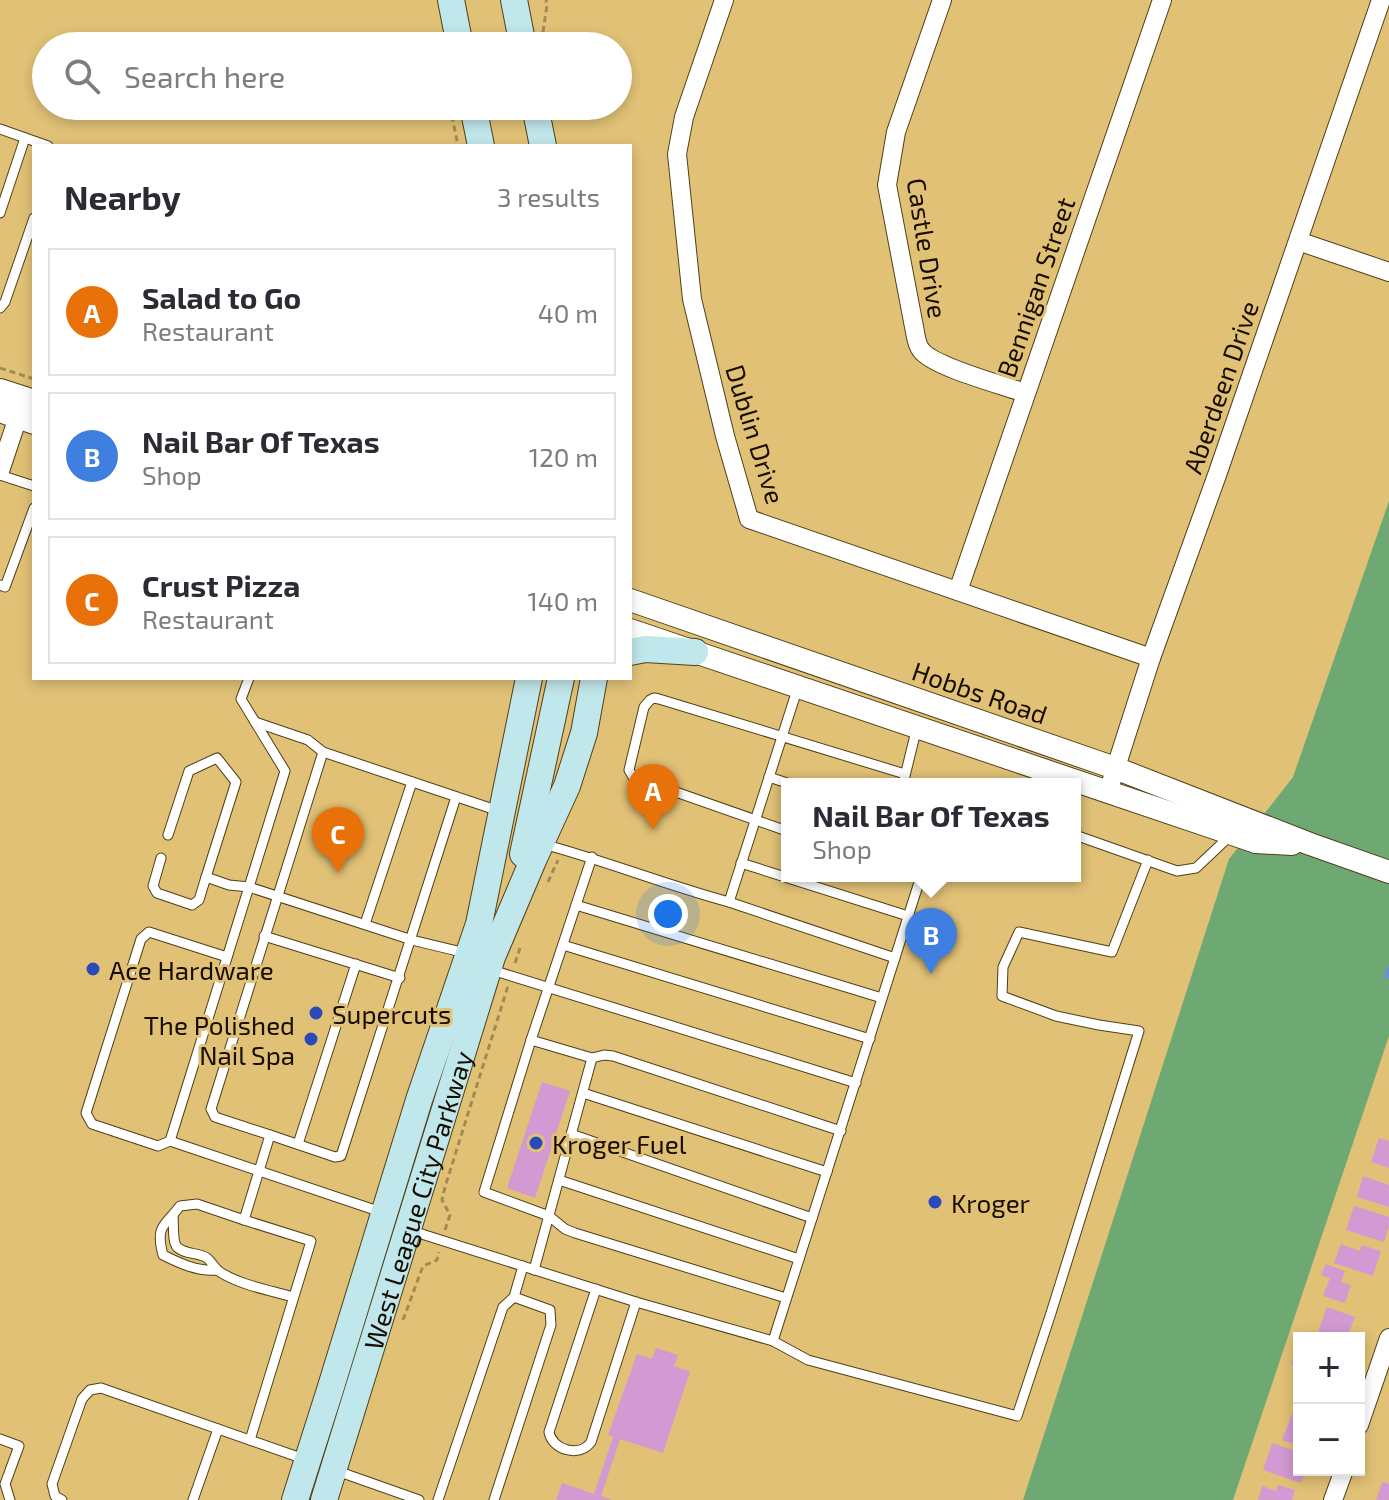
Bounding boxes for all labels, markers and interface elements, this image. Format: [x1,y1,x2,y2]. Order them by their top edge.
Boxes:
search box [32,32,632,120]
icon: search [60,54,104,98]
text: Search here [124,58,285,94]
text: Nearby [64,176,181,217]
street label: Castle Drive [902,176,954,320]
text: 3 results [497,181,600,212]
street label: Bennigan Street [990,193,1080,381]
text: Salad to Go [142,279,301,315]
text: A [84,297,100,328]
text: 40 m [538,297,598,328]
street label: Aberdeen Drive [1176,297,1264,477]
text: Restaurant [142,315,274,346]
street label: Dublin Drive [720,361,792,507]
text: Nail Bar Of Texas [142,423,380,459]
text: B [84,441,100,472]
text: 120 m [529,441,598,472]
text: Shop [142,459,202,490]
text: Crust Pizza [142,567,300,603]
text: C [84,585,100,616]
text: 140 m [527,585,598,616]
text: Restaurant [142,603,274,634]
street label: Hobbs Road [908,654,1052,730]
pin: A [627,764,679,830]
popup [781,778,1081,882]
text: Nail Bar Of Texas [812,797,1050,833]
pin: C [312,807,364,873]
text: Shop [812,833,872,864]
your location [648,894,688,934]
pin: B [905,908,957,974]
place label: Ace Hardware [109,954,274,985]
marker: Ace Hardware [84,960,102,978]
place label: Supercuts [332,998,451,1029]
marker: Supercuts [307,1004,325,1022]
place label: The Polished Nail Spa [144,1009,295,1070]
marker: The Polished Nail Spa [302,1030,320,1048]
street label: West League City Parkway [356,1047,478,1353]
place label: Kroger Fuel [552,1128,687,1159]
marker: Kroger Fuel [527,1134,545,1152]
place label: Kroger [951,1187,1030,1218]
marker: Kroger [926,1193,944,1211]
map controls [1293,1332,1365,1476]
button: + [1293,1332,1365,1404]
button: − [1293,1404,1365,1476]

